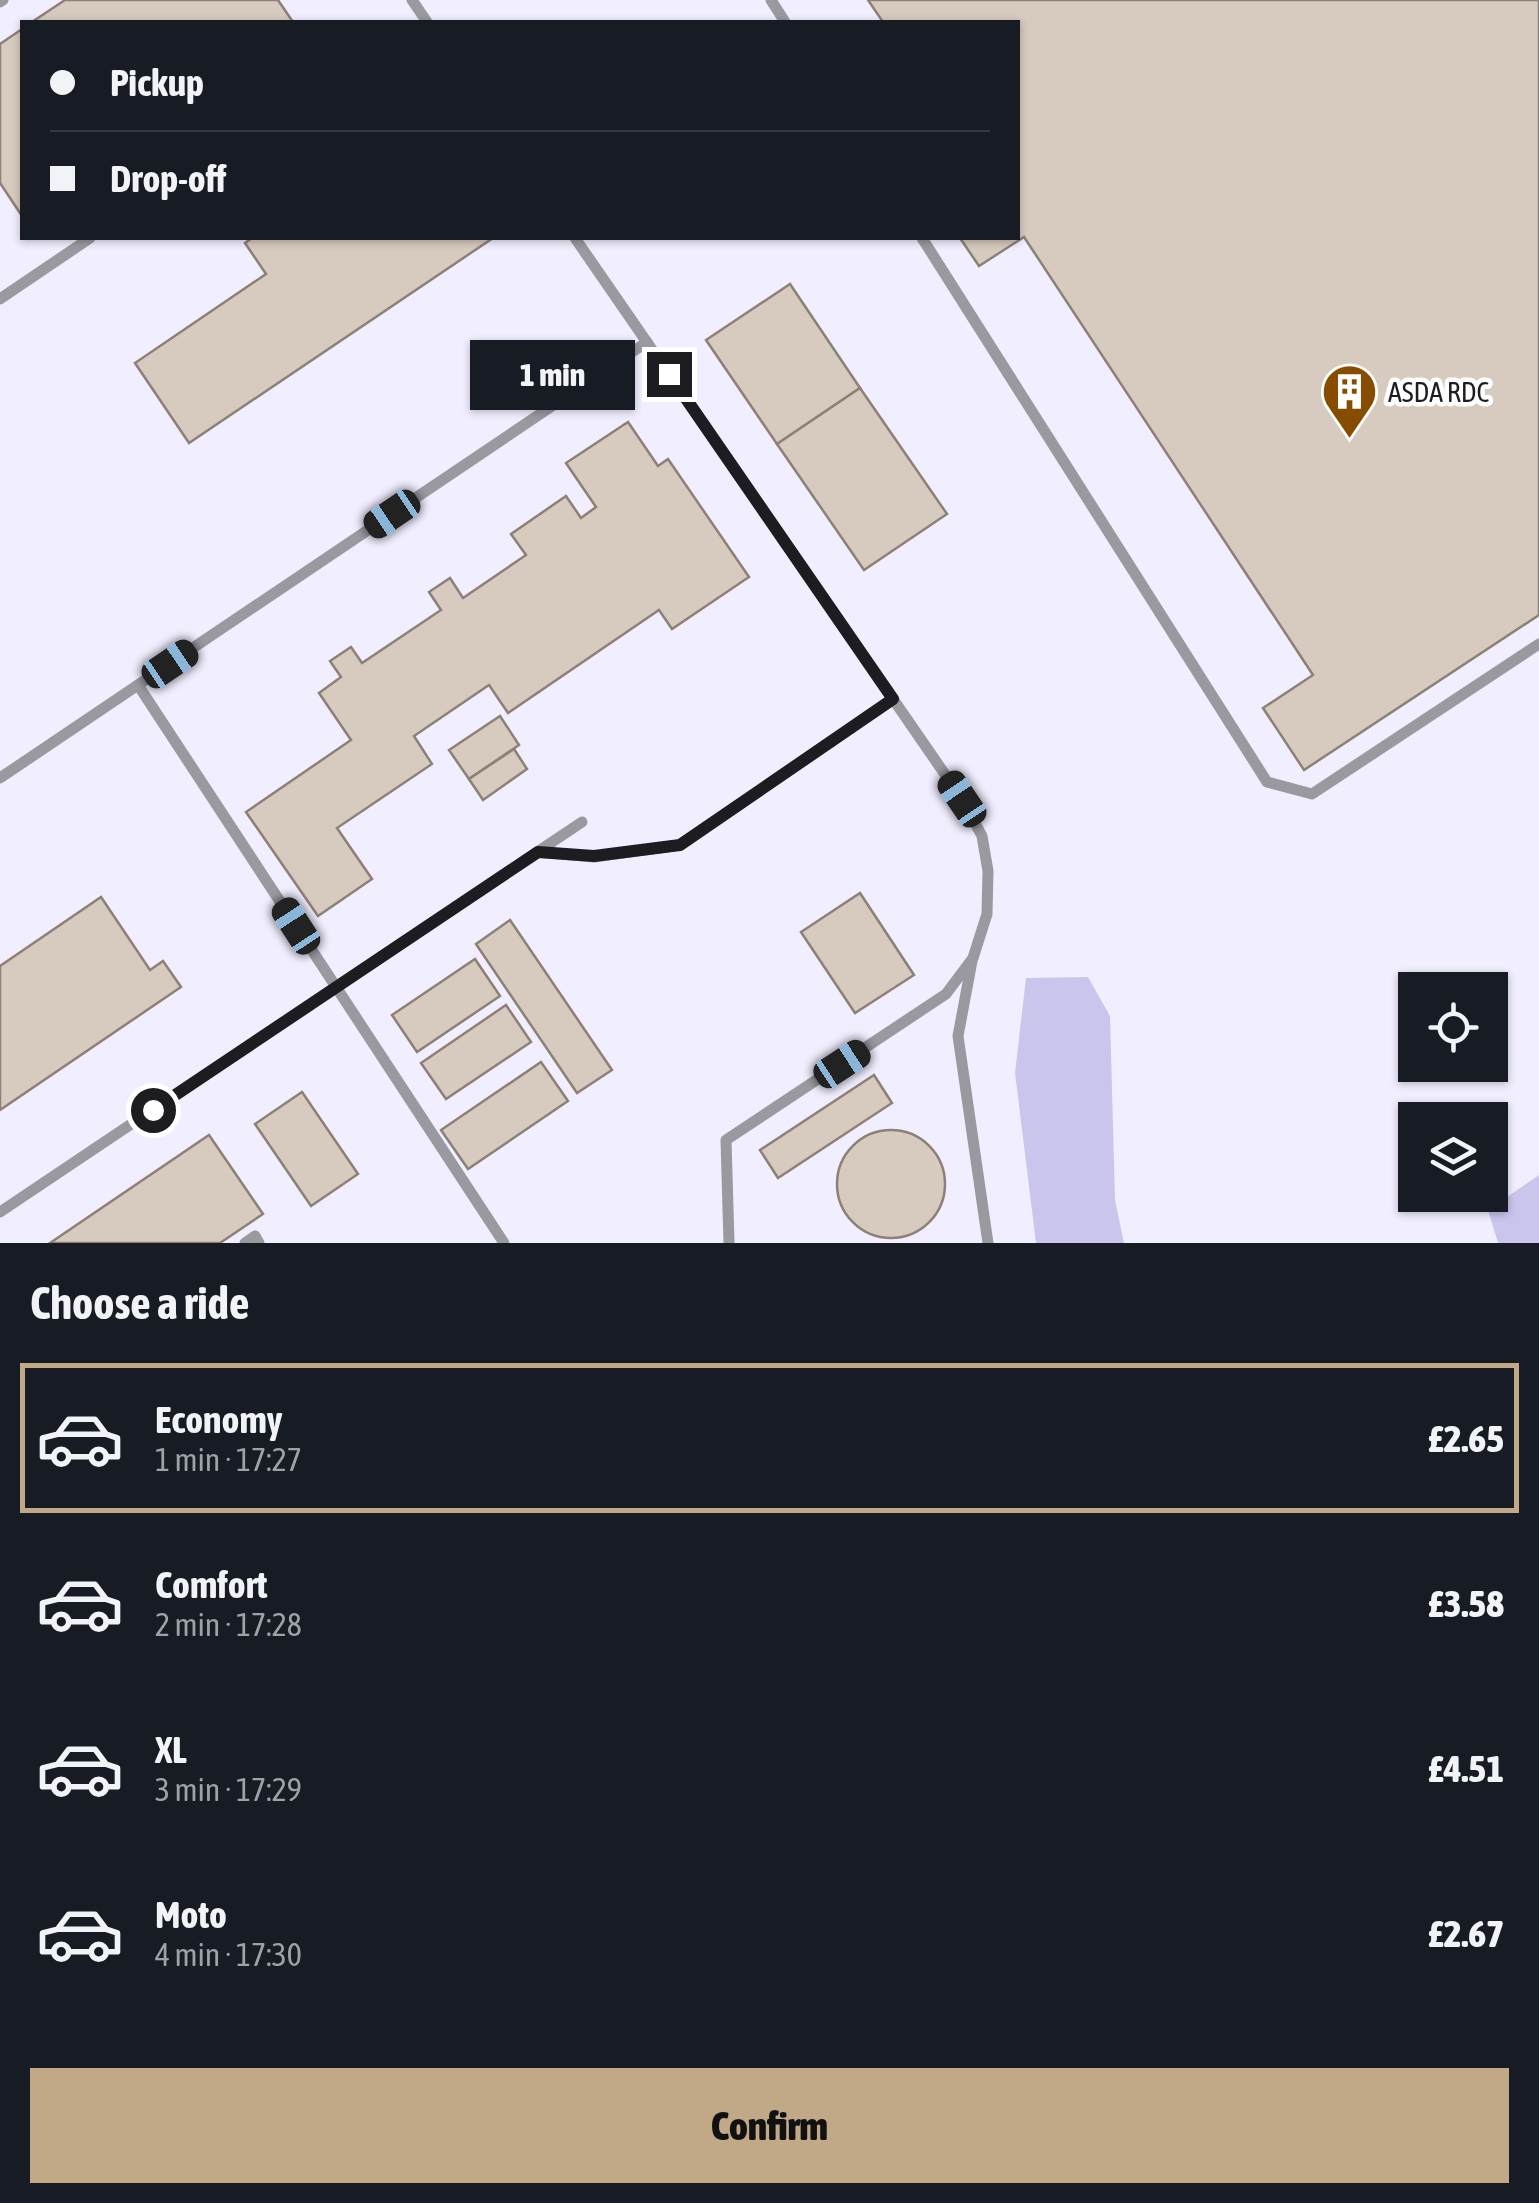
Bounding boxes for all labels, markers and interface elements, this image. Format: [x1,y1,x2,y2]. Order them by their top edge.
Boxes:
text: Pickup [110,61,204,104]
text: Drop-off [110,157,226,200]
callout: 1 min [469,339,634,409]
route end [647,352,692,397]
text: 1 min [520,356,585,393]
building icon: ASDA RDC [1319,362,1379,441]
place label: ASDA RDC [1388,376,1489,408]
car [359,485,425,543]
car [137,635,203,693]
car [933,766,991,832]
car [267,893,325,959]
map controls [1398,972,1508,1212]
button: locate [1398,972,1508,1082]
car [809,1035,875,1093]
route start [131,1088,176,1133]
button: layers [1398,1102,1508,1212]
text: Choose a ride [30,1277,249,1329]
icon: car [35,1393,125,1483]
text: Economy [155,1398,282,1441]
text: £2.65 [1428,1417,1504,1460]
text: 1 min · 17:27 [155,1441,302,1478]
icon: car [35,1558,125,1648]
text: Comfort [155,1563,267,1606]
text: £3.58 [1428,1582,1504,1625]
text: 2 min · 17:28 [155,1606,302,1643]
icon: car [35,1723,125,1813]
text: XL [155,1728,187,1771]
text: £4.51 [1428,1747,1504,1790]
text: 3 min · 17:29 [155,1771,302,1808]
icon: car [35,1888,125,1978]
text: Moto [155,1893,227,1936]
text: £2.67 [1428,1912,1504,1955]
text: 4 min · 17:30 [155,1936,302,1973]
button: Confirm [30,2068,1509,2183]

